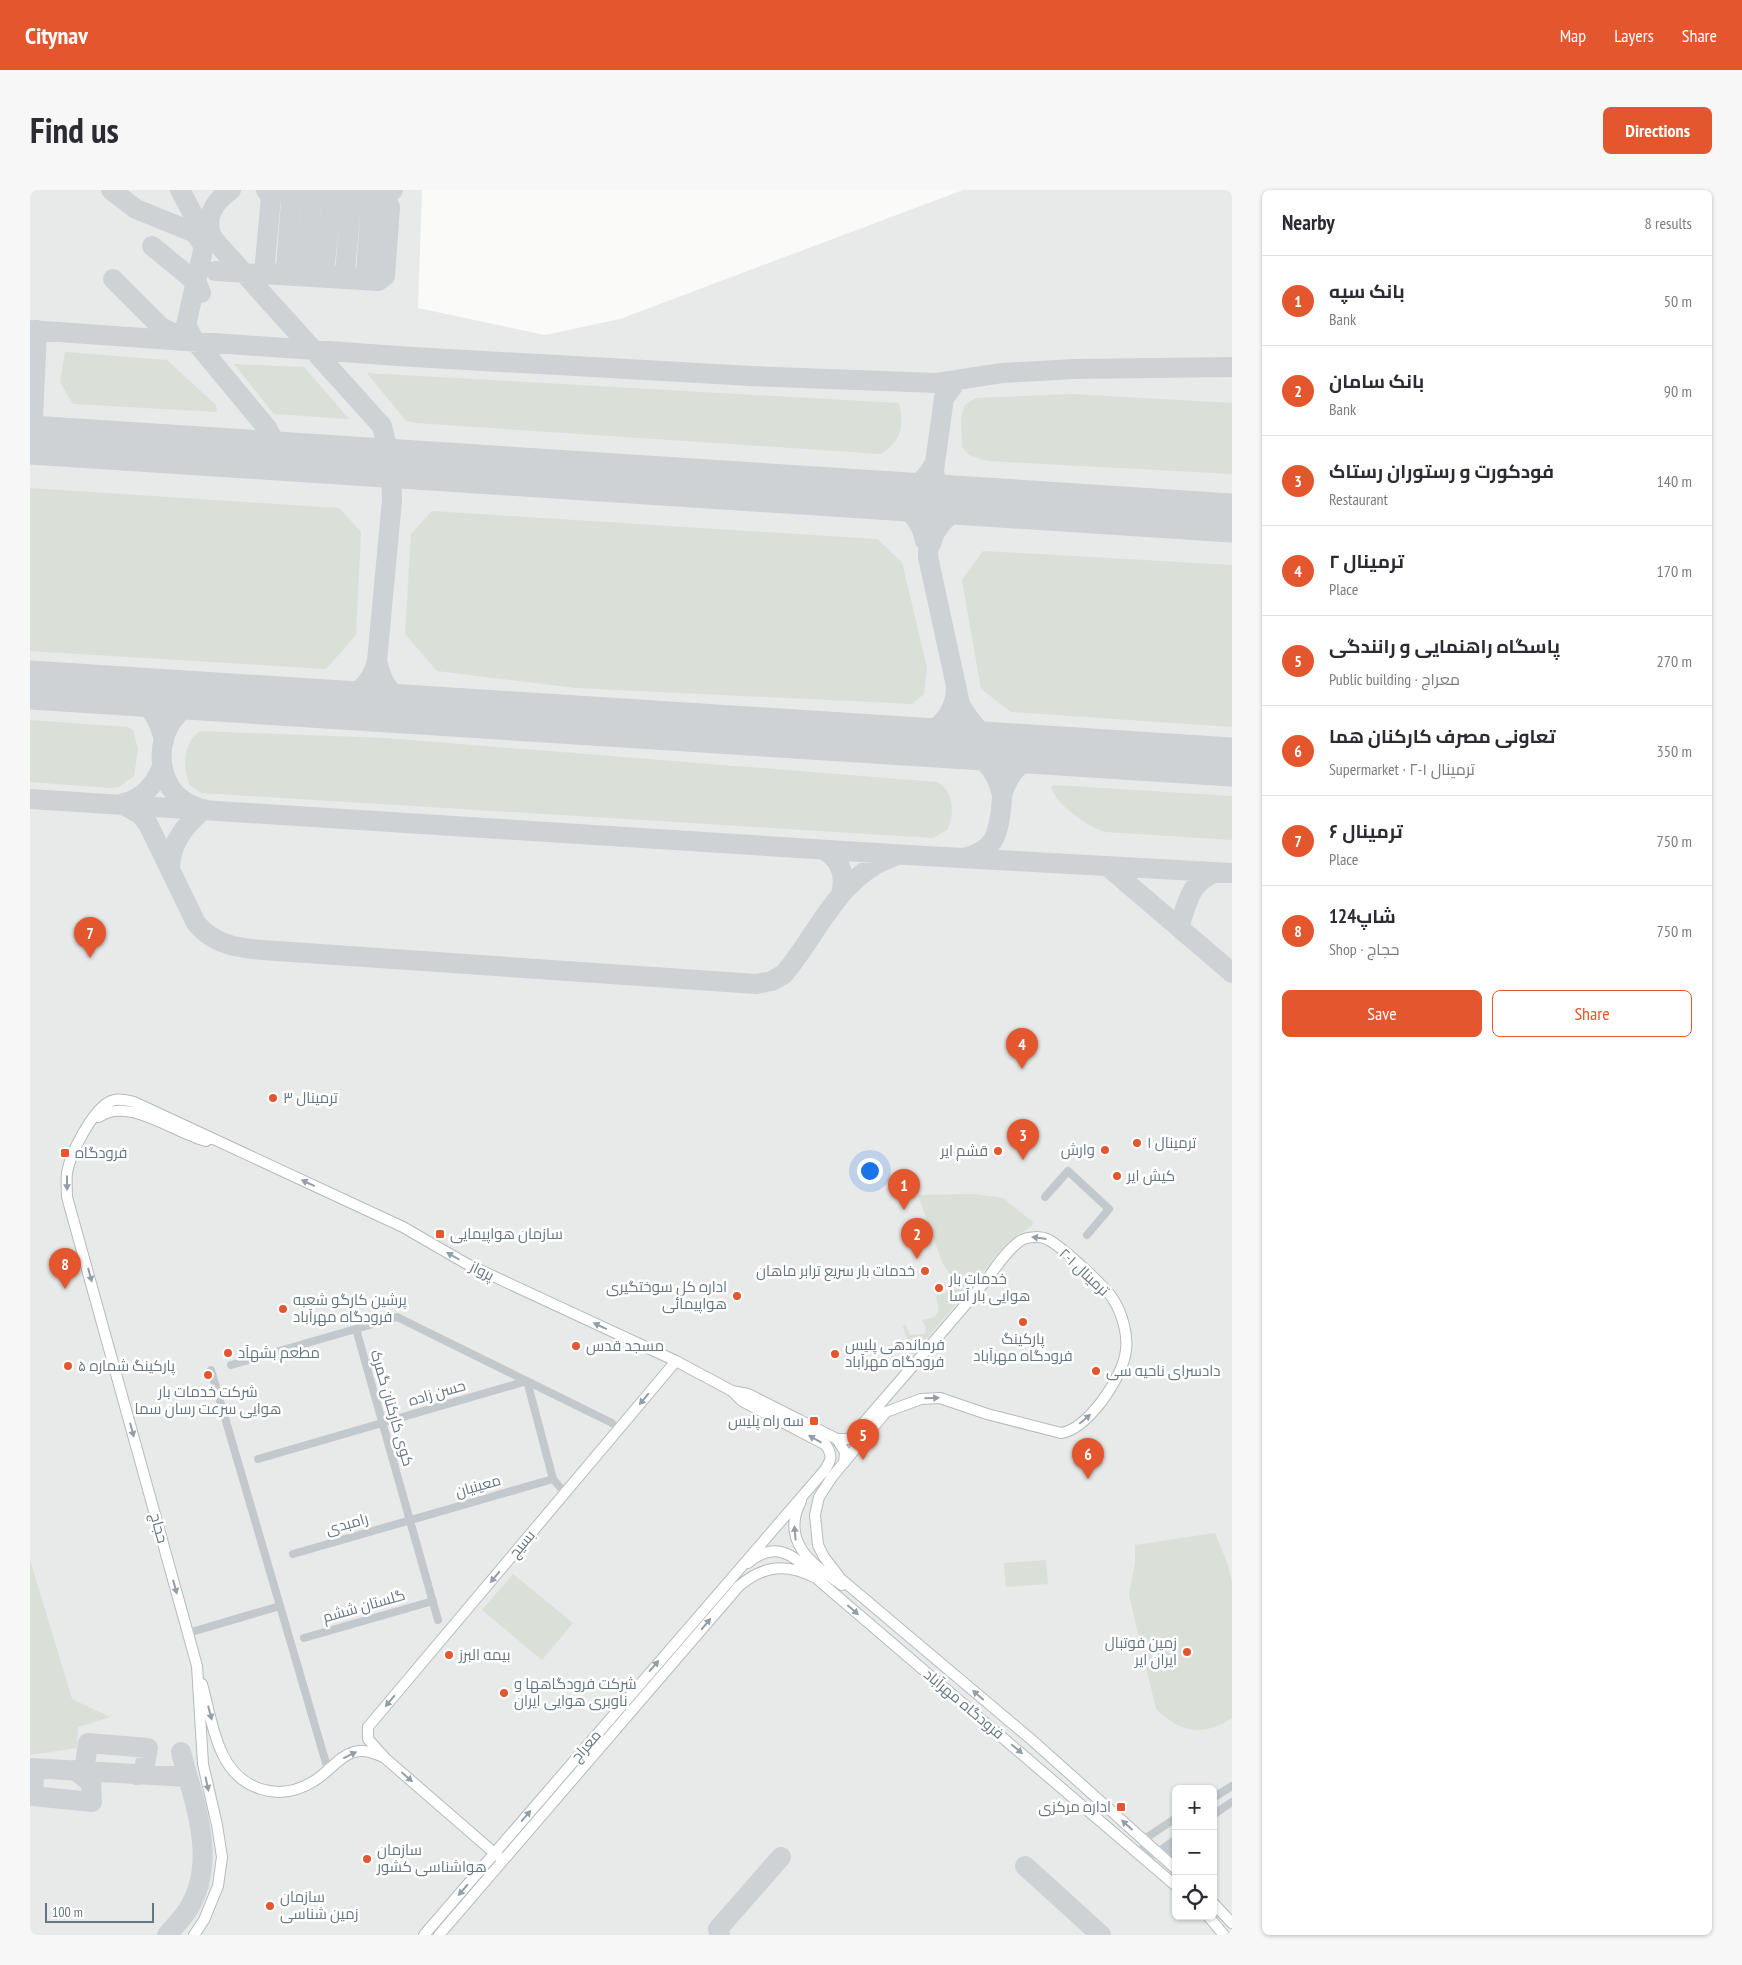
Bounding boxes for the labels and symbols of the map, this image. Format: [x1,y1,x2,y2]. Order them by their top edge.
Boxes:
pin: 7 [74,917,106,958]
pin: 4 [1006,1028,1038,1069]
place label: ترمینال ۳ [283,1088,338,1107]
marker: ترمینال ۳ [267,1092,279,1104]
pin: 3 [1007,1119,1039,1160]
place label: ترمینال ۱ [1147,1133,1196,1152]
marker: ترمینال ۱ [1131,1137,1143,1149]
place label: وارش [1061,1140,1095,1160]
place label: قشم ایر [939,1141,988,1161]
place label: فرودگاه [75,1143,127,1162]
marker: وارش [1099,1144,1111,1156]
marker: قشم ایر [992,1145,1004,1157]
marker: فرودگاه [59,1147,71,1159]
your location [857,1158,883,1184]
place label: کیش ایر [1126,1166,1175,1186]
pin: 1 [888,1169,920,1210]
marker: کیش ایر [1111,1170,1123,1182]
one-way arrow [63,1175,71,1191]
one-way arrow [301,1179,315,1187]
pin: 2 [901,1218,933,1259]
place label: سازمان هواپیمایی [450,1224,563,1244]
marker: سازمان هواپیمایی [434,1228,446,1240]
one-way arrow [1031,1234,1047,1242]
street label: ترمینال ۱-۲ [1055,1244,1113,1300]
pin: 8 [49,1248,81,1289]
one-way arrow [447,1252,460,1261]
street label: پرواز [466,1256,497,1285]
place label: خدمات بار سریع ترابر ماهان [756,1261,915,1282]
marker: خدمات بار سریع ترابر ماهان [919,1265,931,1277]
one-way arrow [86,1267,94,1282]
place label: خدمات بار هوایی بار آسا [948,1269,1031,1306]
place label: اداره کل سوختگیری هواپیمائی [606,1277,727,1314]
marker: خدمات بار هوایی بار آسا [933,1282,945,1294]
place label: پرشین کارگو شعبه فرودگاه مهرآباد [293,1290,407,1327]
marker: اداره کل سوختگیری هواپیمائی [731,1290,743,1302]
marker: پرشین کارگو شعبه فرودگاه مهرآباد [277,1303,289,1315]
marker: پارکینگ فرودگاه مهرآباد [1017,1316,1029,1328]
one-way arrow [593,1322,607,1330]
place label: پارکینگ فرودگاه مهرآباد [973,1329,1073,1366]
place label: فرماندهی پلیس فرودگاه مهرآباد [845,1335,945,1372]
place label: مسجد قدس [586,1336,664,1356]
marker: مسجد قدس [570,1340,582,1352]
place label: مطعم بشهآد [238,1343,320,1363]
marker: مطعم بشهآد [222,1347,234,1359]
street label: کوی کارکنان گمرک [366,1347,418,1469]
marker: فرماندهی پلیس فرودگاه مهرآباد [829,1348,841,1360]
place label: پارکینگ شماره ۵ [78,1356,175,1376]
marker: پارکینگ شماره ۵ [62,1360,74,1372]
place label: دادسرای ناحیه سی [1106,1361,1221,1381]
marker: دادسرای ناحیه سی [1090,1365,1102,1377]
marker: شرکت خدمات بار هوایی سرعت رسان سما [202,1369,214,1381]
street label: حسن زاده [406,1375,468,1411]
place label: شرکت خدمات بار هوایی سرعت رسان سما [135,1382,281,1419]
one-way arrow [639,1392,650,1405]
one-way arrow [924,1394,940,1402]
place label: سه راه پلیس [728,1411,804,1431]
one-way arrow [1078,1413,1090,1425]
marker: سه راه پلیس [808,1415,820,1427]
pin: 5 [847,1419,879,1460]
one-way arrow [129,1423,137,1438]
one-way arrow [807,1435,822,1443]
pin: 6 [1072,1438,1104,1479]
street label: معینیان [453,1470,503,1502]
street label: رامبدی [323,1508,371,1540]
street label: حجاج [144,1511,173,1546]
one-way arrow [791,1525,799,1541]
street label: بسیج [504,1526,540,1563]
one-way arrow [489,1570,500,1583]
one-way arrow [172,1579,180,1594]
street label: گلستان ششم [320,1585,408,1627]
one-way arrow [847,1604,859,1615]
one-way arrow [700,1618,711,1631]
place label: زمین فوتبال ایران ایر [1105,1633,1177,1670]
place label: بیمه البرز [458,1645,510,1664]
marker: زمین فوتبال ایران ایر [1181,1646,1193,1658]
marker: بیمه البرز [443,1649,455,1661]
one-way arrow [649,1660,660,1673]
street label: فرودگاه مهرآباد [920,1664,1008,1744]
place label: شرکت فرودگاهها و ناوبری هوایی ایران [514,1674,637,1711]
marker: شرکت فرودگاهها و ناوبری هوایی ایران [498,1687,510,1699]
one-way arrow [972,1689,985,1700]
one-way arrow [385,1695,396,1707]
one-way arrow [206,1705,214,1720]
street label: معراج [567,1726,606,1767]
one-way arrow [1010,1744,1023,1755]
one-way arrow [343,1751,358,1760]
one-way arrow [400,1771,412,1783]
one-way arrow [203,1776,211,1791]
place label: اداره مرکزی [1038,1797,1111,1817]
marker: اداره مرکزی [1115,1801,1127,1813]
one-way arrow [520,1810,531,1823]
one-way arrow [1121,1819,1133,1831]
place label: سازمان هواشناسی کشور [376,1840,487,1877]
marker: سازمان هواشناسی کشور [361,1853,373,1865]
one-way arrow [457,1884,468,1897]
place label: سازمان زمین شناسی [280,1887,359,1924]
scale bar [45,1900,154,1923]
marker: سازمان زمین شناسی [264,1900,276,1912]

